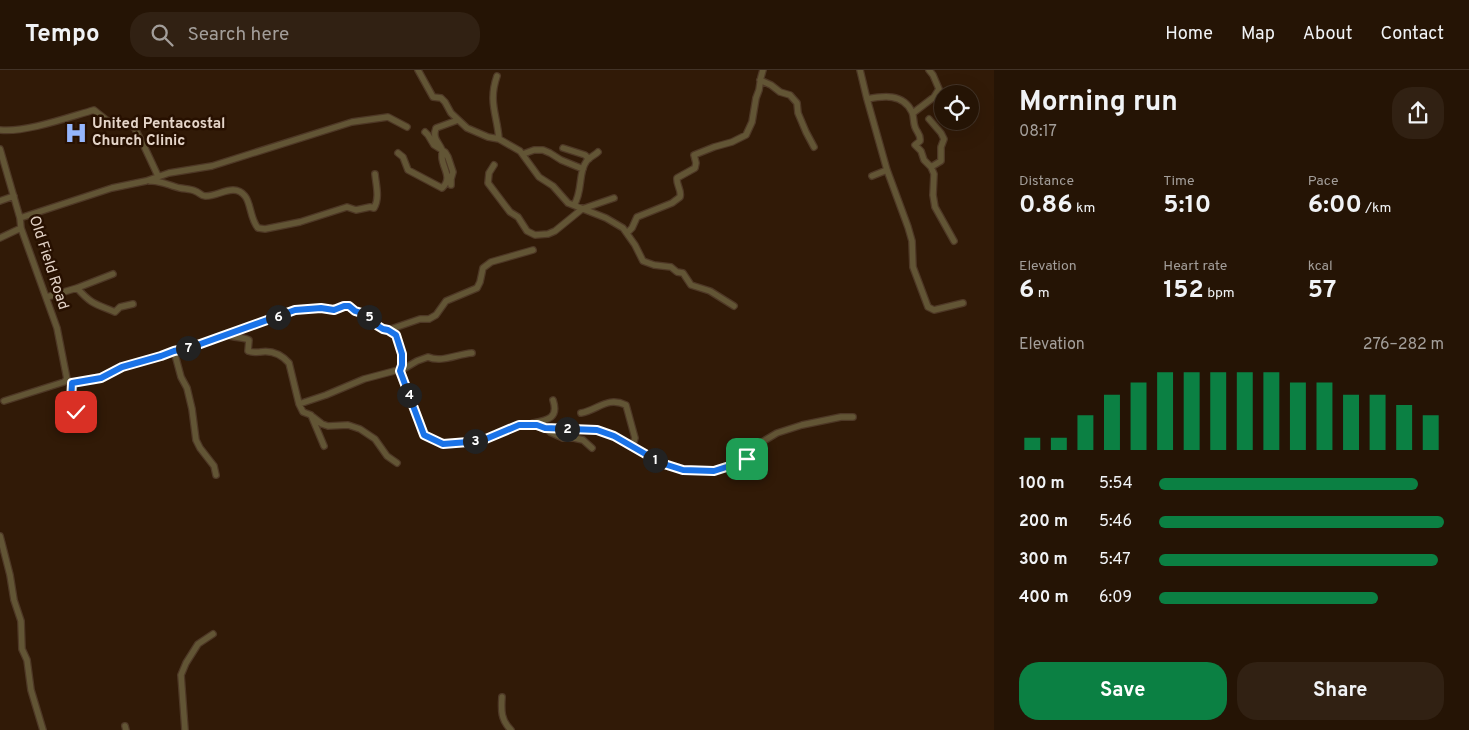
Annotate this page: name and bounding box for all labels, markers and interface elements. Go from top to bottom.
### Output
search box [130,12,480,57]
text: Tempo [25,20,100,50]
icon: search [148,21,176,49]
text: Search here [188,23,289,47]
text: Home [1165,23,1213,46]
text: Map [1241,23,1275,46]
text: About [1303,23,1352,46]
text: Contact [1380,23,1444,46]
map controls [934,85,979,130]
button: locate [934,85,979,130]
text: Morning run [1019,85,1178,121]
button: share [1392,87,1444,139]
place label: United Pentacostal Church Clinic [92,115,225,151]
hospital icon: United Pentacostal Church Clinic [63,120,89,146]
text: 08:17 [1019,122,1057,142]
text: Distance [1019,173,1074,190]
text: Time [1163,173,1195,190]
text: Pace [1308,173,1338,190]
text: 0.86 [1019,190,1073,222]
text: 5:10 [1163,190,1211,222]
text: 6:00 [1308,190,1362,222]
text: km [1073,200,1095,217]
text: /km [1362,200,1391,217]
street label: Old Field Road [24,214,72,312]
text: Elevation [1019,258,1077,275]
text: Heart rate [1163,258,1227,275]
text: kcal [1308,258,1333,275]
text: 6 [1019,275,1034,307]
text: 152 [1163,275,1204,307]
text: 57 [1308,275,1336,307]
text: m [1034,285,1050,302]
text: bpm [1204,285,1235,302]
pin: 6 [266,304,290,330]
pin: 5 [356,304,382,330]
text: 6 [274,309,283,326]
text: 5 [365,309,374,326]
text: Elevation [1019,335,1085,355]
text: 276–282 m [1363,335,1444,355]
pin: 7 [176,336,200,360]
text: 7 [185,340,192,357]
pin: 4 [396,382,422,408]
text: 4 [405,387,414,404]
pin [55,391,97,433]
icon: check [62,398,90,426]
pin: 2 [554,416,580,442]
text: 2 [563,421,572,438]
pin: 3 [462,428,488,454]
text: 3 [471,433,480,450]
pin [726,438,768,480]
icon: arrive [733,445,761,473]
pin: 1 [642,448,668,472]
text: 1 [653,452,658,469]
text: 100 m [1019,474,1065,494]
text: 5:54 [1099,474,1133,494]
text: 200 m [1019,512,1068,532]
text: 5:46 [1099,512,1132,532]
text: 300 m [1019,550,1067,570]
text: 5:47 [1099,550,1131,570]
text: 400 m [1019,588,1068,608]
text: 6:09 [1099,588,1132,608]
button: Save [1019,662,1227,720]
button: Share [1237,662,1444,720]

